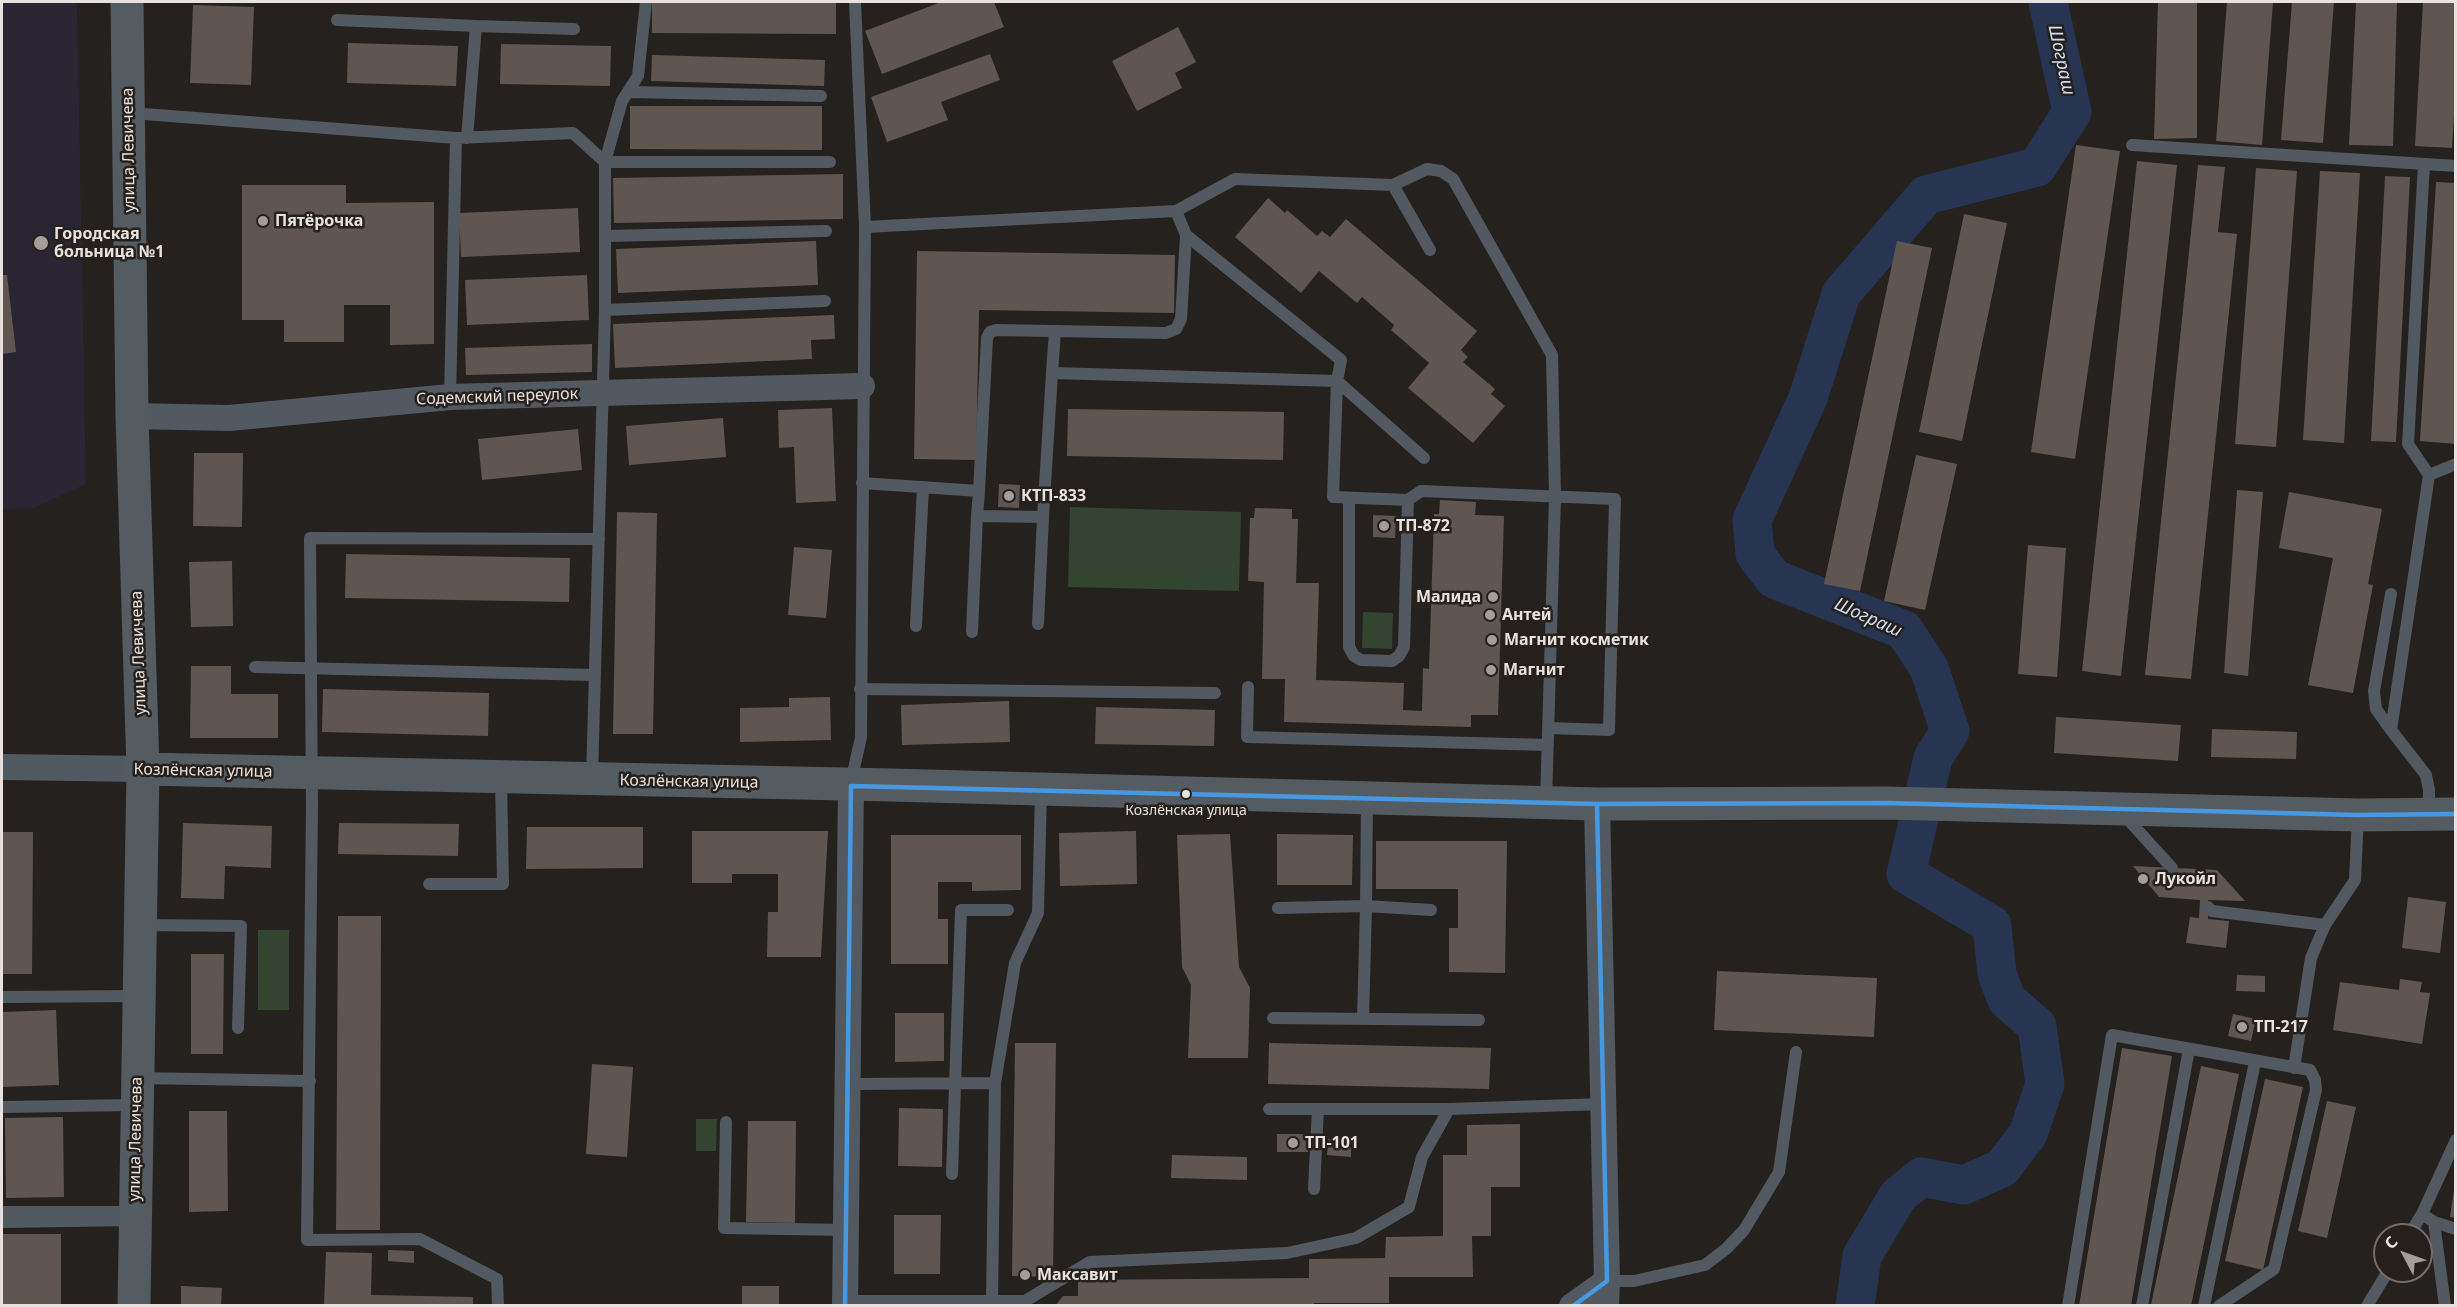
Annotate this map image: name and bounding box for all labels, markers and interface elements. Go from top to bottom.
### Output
water label: Шограш [2043,23,2079,97]
street label: улица Левичева [118,88,140,212]
place label: Пятёрочка [275,211,363,231]
marker: Пятёрочка [256,214,270,228]
place label: Городская больница №1 [54,224,164,262]
marker: Городская больница №1 [32,234,50,252]
street label: Содемский переулок [416,385,578,409]
place label: КТП-833 [1021,486,1086,506]
marker: КТП-833 [1002,489,1016,503]
place label: ТП-872 [1396,516,1450,536]
marker: ТП-872 [1377,519,1391,533]
place label: Малида [1416,587,1481,607]
street label: улица Левичева [127,590,151,716]
marker: Малида [1486,590,1500,604]
water label: Шограш [1831,594,1905,642]
place label: Антей [1502,605,1552,625]
marker: Антей [1483,608,1497,622]
place label: Магнит косметик [1504,630,1649,650]
marker: Магнит косметик [1485,633,1499,647]
place label: Магнит [1503,660,1565,680]
marker: Магнит [1484,663,1498,677]
street label: Козлёнская улица [133,760,273,782]
street label: Козлёнская улица [619,771,759,793]
marker: Козлёнская улица [1180,788,1192,800]
place label: Козлёнская улица [1125,803,1247,819]
place label: Лукойл [2155,869,2216,889]
marker: Лукойл [2136,872,2150,886]
place label: ТП-217 [2254,1017,2308,1037]
marker: ТП-217 [2235,1020,2249,1034]
street label: улица Левичева [125,1077,147,1201]
place label: ТП-101 [1305,1133,1359,1153]
marker: ТП-101 [1286,1136,1300,1150]
north arrow [2373,1223,2433,1283]
text: С [2379,1231,2403,1254]
place label: Максавит [1037,1265,1117,1285]
marker: Максавит [1018,1268,1032,1282]

